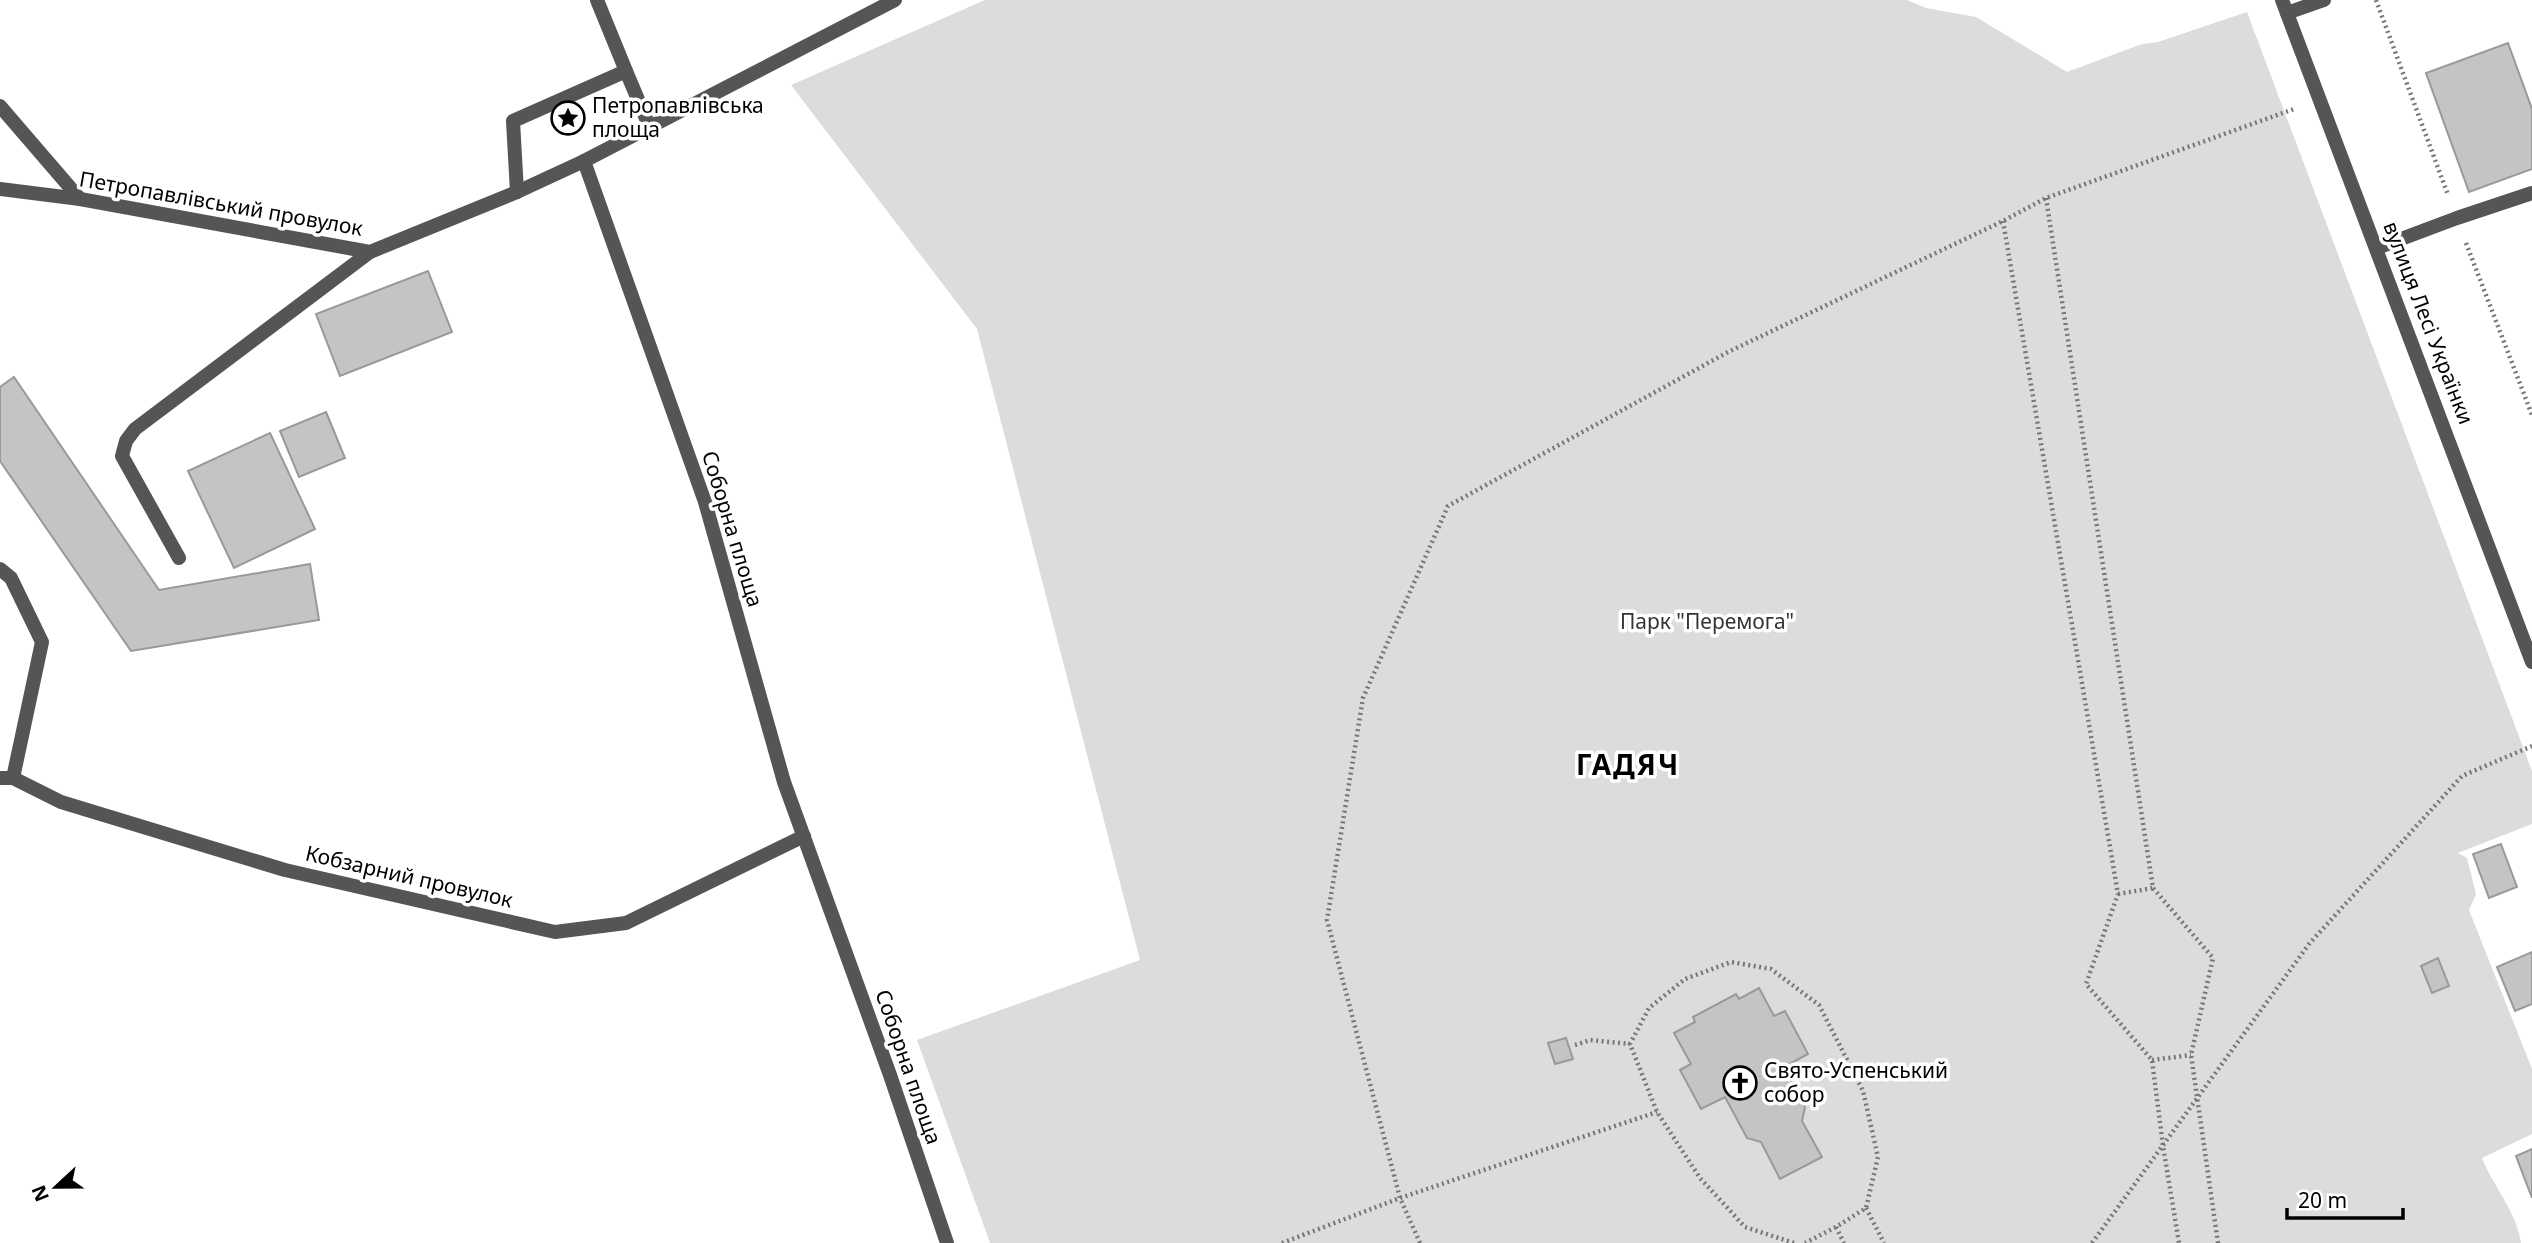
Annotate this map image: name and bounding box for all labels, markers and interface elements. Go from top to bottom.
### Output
place label: Петропавлівська площа [592,91,764,143]
place icon: Петропавлівська площа [549,99,587,137]
street label: Петропавлівський провулок [77,164,365,242]
street label: вулиця Лесі Українки [2377,217,2481,428]
street label: Соборна площа [696,447,770,610]
park label: Парк "Перемога" [1620,607,1794,635]
district label: ГАДЯЧ [1576,745,1680,783]
street label: Кобзарний провулок [303,839,516,914]
street label: Соборна площа [869,986,949,1148]
place label: Свято-Успенський собор [1764,1056,1948,1108]
church icon: Свято-Успенський собор [1721,1064,1759,1102]
north arrow [21,1152,91,1222]
scale bar [2287,1176,2402,1220]
text: N [25,1181,55,1205]
text: 20 m [2298,1186,2347,1214]

